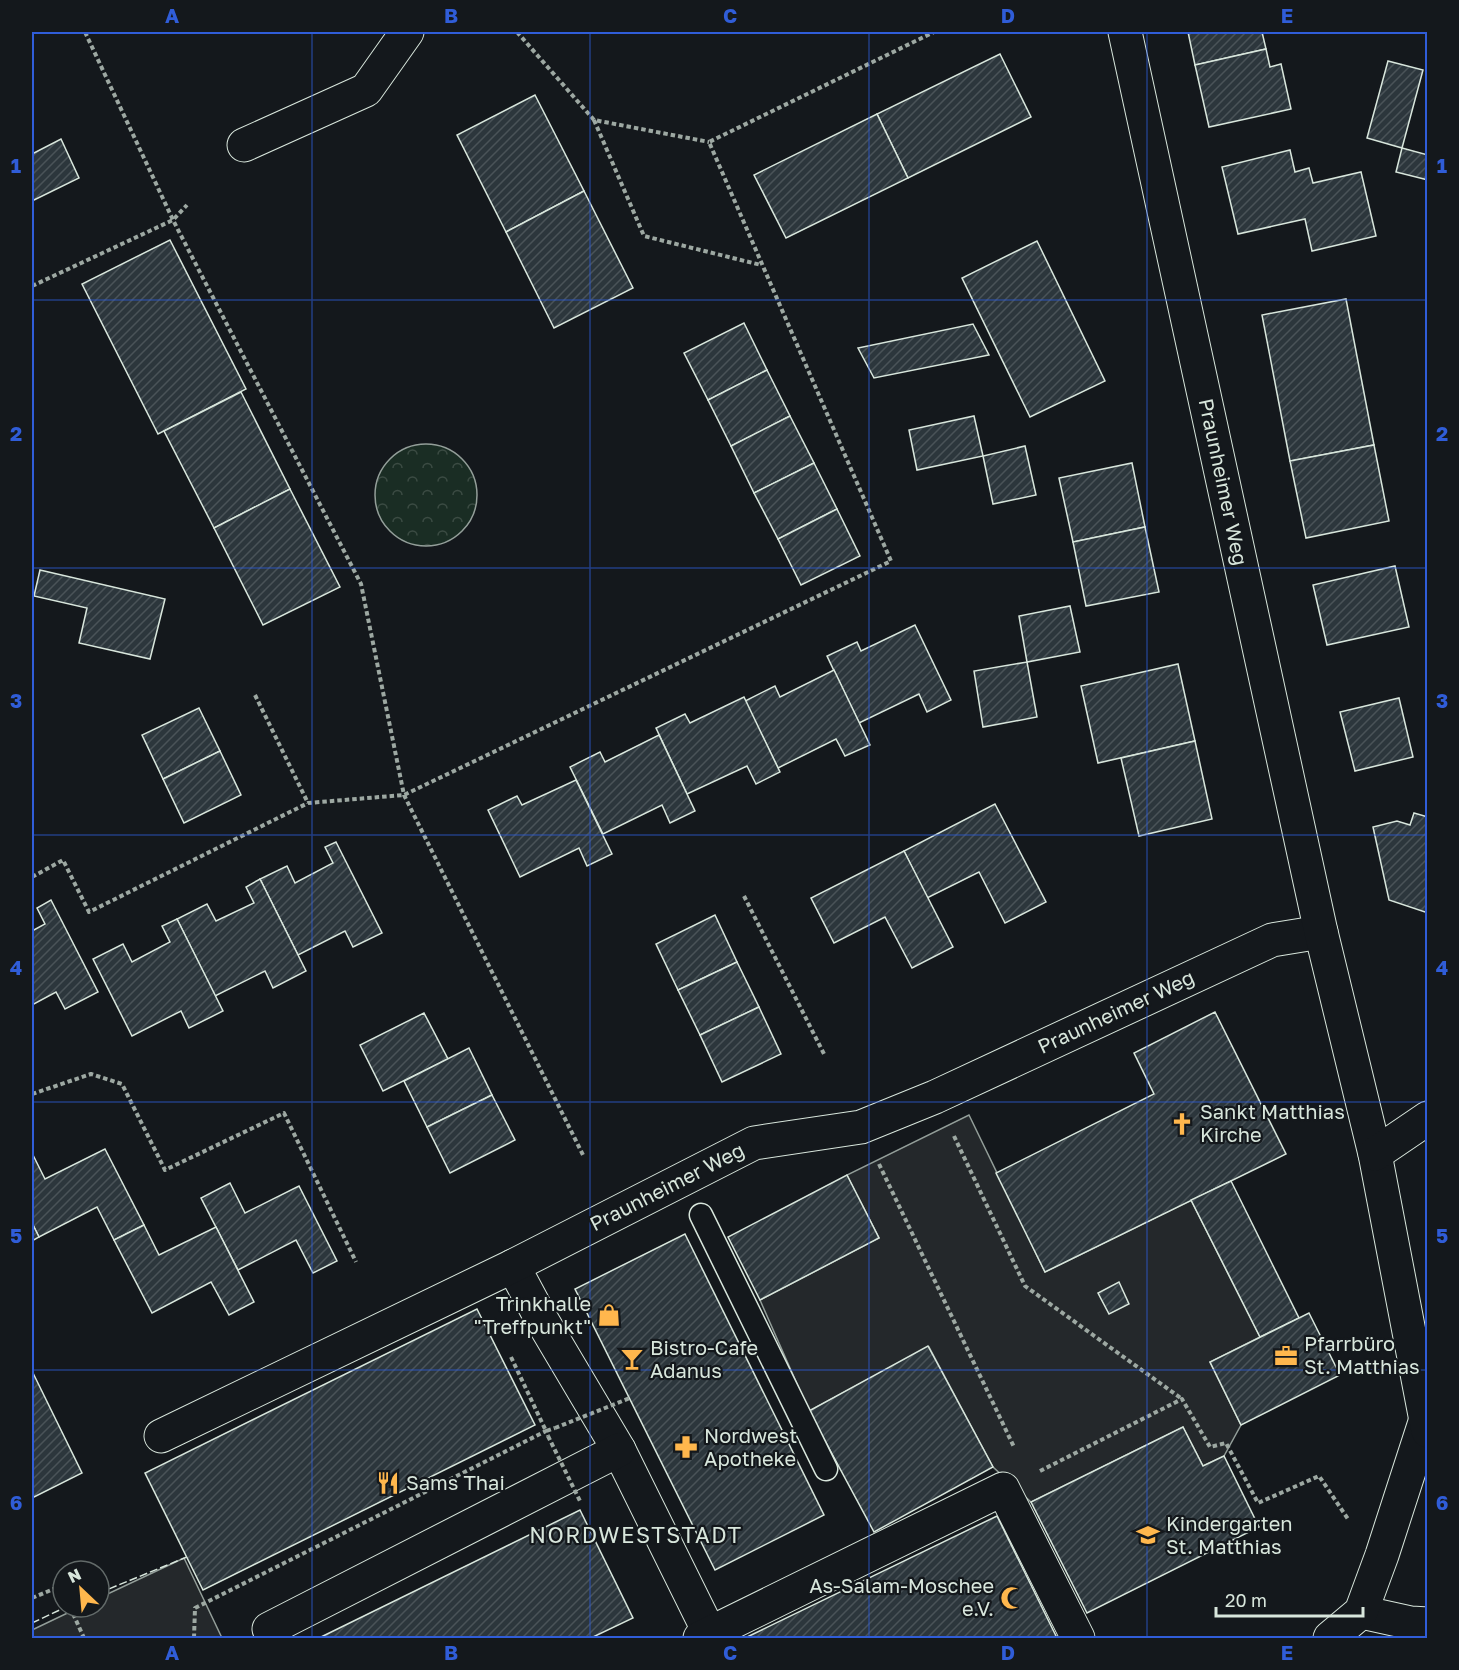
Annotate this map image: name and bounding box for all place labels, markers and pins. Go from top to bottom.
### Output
place label: Sankt Matthias Kirche [1200,1099,1345,1146]
church icon: Sankt Matthias Kirche [1169,1111,1195,1137]
place label: Trinkhalle "Treffpunkt" [474,1291,591,1338]
shop icon: Trinkhalle "Treffpunkt" [596,1302,622,1328]
place label: Pfarrbüro St. Matthias [1304,1331,1420,1378]
place label: Bistro-Cafe Adanus [650,1335,758,1382]
office icon: Pfarrbüro St. Matthias [1273,1343,1299,1369]
bar icon: Bistro-Cafe Adanus [619,1346,645,1372]
place label: Nordwest Apotheke [704,1423,797,1470]
pharmacy icon: Nordwest Apotheke [673,1434,699,1460]
restaurant icon: Sams Thai [375,1470,401,1496]
place label: Sams Thai [406,1470,505,1494]
place label: Kindergarten St. Matthias [1166,1511,1293,1558]
school or university icon: Kindergarten St. Matthias [1135,1522,1161,1548]
place label: As-Salam-Moschee e.V. [809,1573,994,1620]
mosque icon: As-Salam-Moschee e.V. [999,1585,1025,1611]

